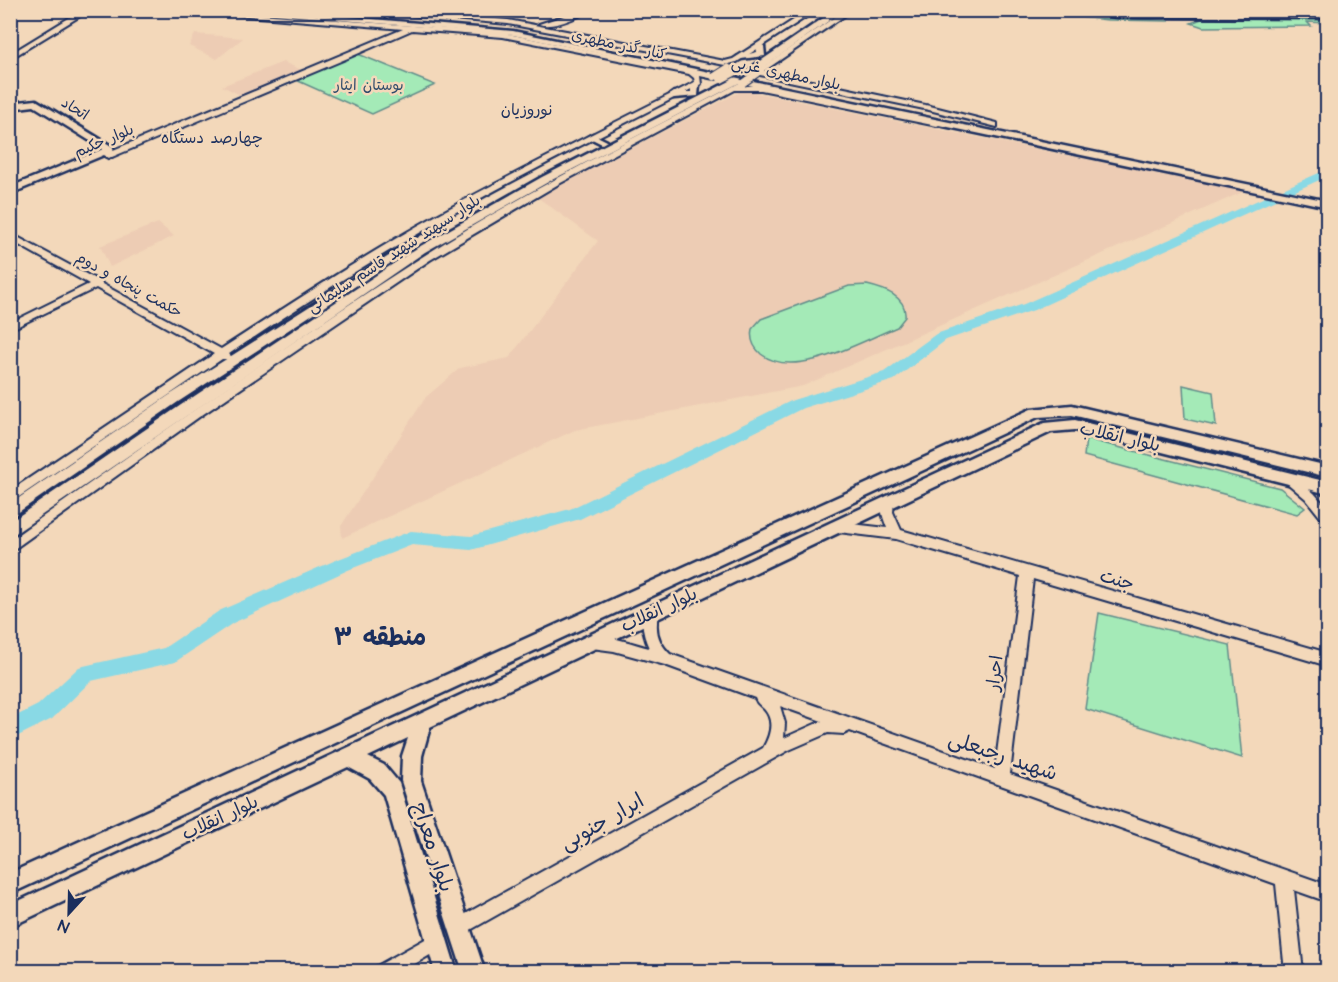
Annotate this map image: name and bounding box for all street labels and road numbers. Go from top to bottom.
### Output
street label: کنار گذر مطهری [570,25,668,65]
street label: بلوار مطهری غربی [730,52,842,96]
street label: اتحاد [57,92,93,126]
street label: بلوار حکیم [71,119,137,164]
street label: بلوار سپهبد شهید قاسم سلیمانی [303,190,485,319]
street label: حکمت پنجاه و دوم [71,247,186,324]
street label: بلوار انقلاب [1077,416,1163,458]
street label: جنت [1097,563,1137,597]
street label: بلوار انقلاب [617,581,701,639]
street label: احرار [980,654,1010,694]
street label: شهید رجبعلی [945,724,1061,788]
street label: ابرار جنوبی [554,786,650,858]
street label: بلوار انقلاب [178,789,262,847]
street label: بلوار معراج [405,798,461,896]

